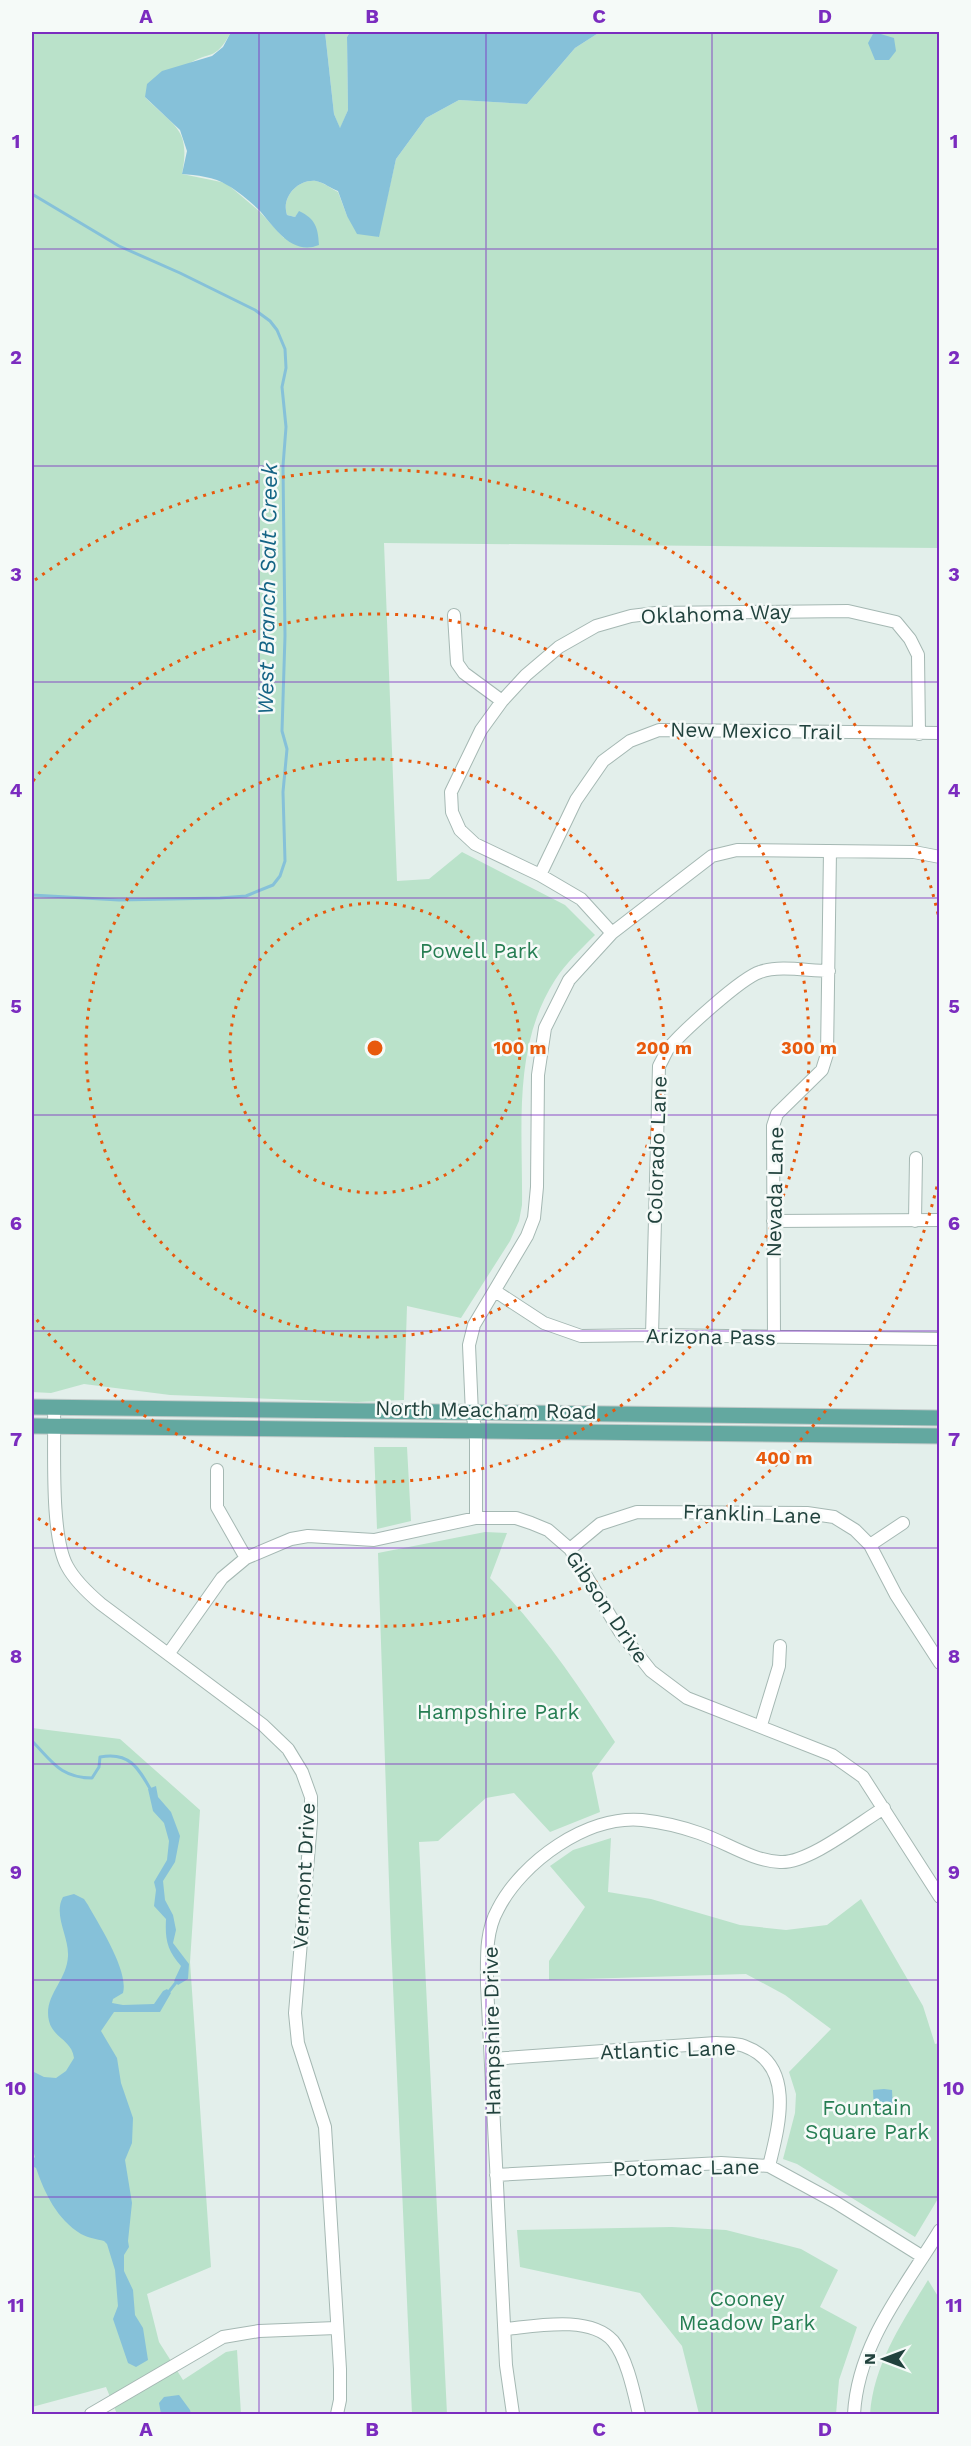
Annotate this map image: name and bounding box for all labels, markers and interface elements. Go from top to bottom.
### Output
text: A [139,4,153,28]
text: B [365,4,379,28]
text: C [592,4,606,28]
text: D [818,4,832,28]
text: 1 [12,129,20,153]
text: 1 [950,129,958,153]
text: 2 [10,345,22,369]
text: 2 [948,345,960,369]
water label: West Branch Salt Creek [253,462,282,715]
text: 3 [10,562,22,586]
text: 3 [948,562,960,586]
street label: Oklahoma Way [640,598,792,629]
street label: New Mexico Trail [670,717,843,745]
text: 4 [10,778,23,802]
text: 4 [948,778,961,802]
park label: Powell Park [420,938,538,963]
text: 5 [10,994,22,1018]
text: 5 [948,994,960,1018]
text: 100 m [493,1037,547,1058]
text: 200 m [636,1037,692,1058]
text: 300 m [781,1037,837,1058]
centre of rings [365,1038,385,1058]
street label: Colorado Lane [641,1075,672,1225]
street label: Nevada Lane [761,1126,788,1258]
text: 6 [10,1211,22,1235]
text: 6 [948,1211,960,1235]
street label: Arizona Pass [646,1323,776,1350]
street label: North Meacham Road [375,1395,597,1424]
text: 7 [10,1427,22,1451]
text: 7 [948,1427,960,1451]
text: 400 m [756,1447,812,1468]
street label: Franklin Lane [682,1499,822,1528]
street label: Gibson Drive [561,1546,654,1668]
text: 8 [10,1644,22,1668]
text: 8 [948,1644,960,1668]
park label: Hampshire Park [417,1699,579,1724]
street label: Vermont Drive [287,1802,320,1950]
text: 9 [10,1860,22,1884]
text: 9 [948,1860,960,1884]
street label: Hampshire Drive [478,1946,505,2116]
street label: Atlantic Lane [600,2035,736,2064]
text: 10 [5,2076,27,2100]
text: 10 [943,2076,965,2100]
park label: Fountain Square Park [805,2095,929,2144]
street label: Potomac Lane [612,2154,760,2181]
park label: Cooney Meadow Park [679,2286,815,2335]
text: 11 [7,2293,25,2317]
text: 11 [945,2293,963,2317]
north arrow [854,2329,914,2389]
text: N [860,2353,879,2365]
text: A [139,2417,153,2441]
text: B [365,2417,379,2441]
text: C [592,2417,606,2441]
text: D [818,2417,832,2441]

